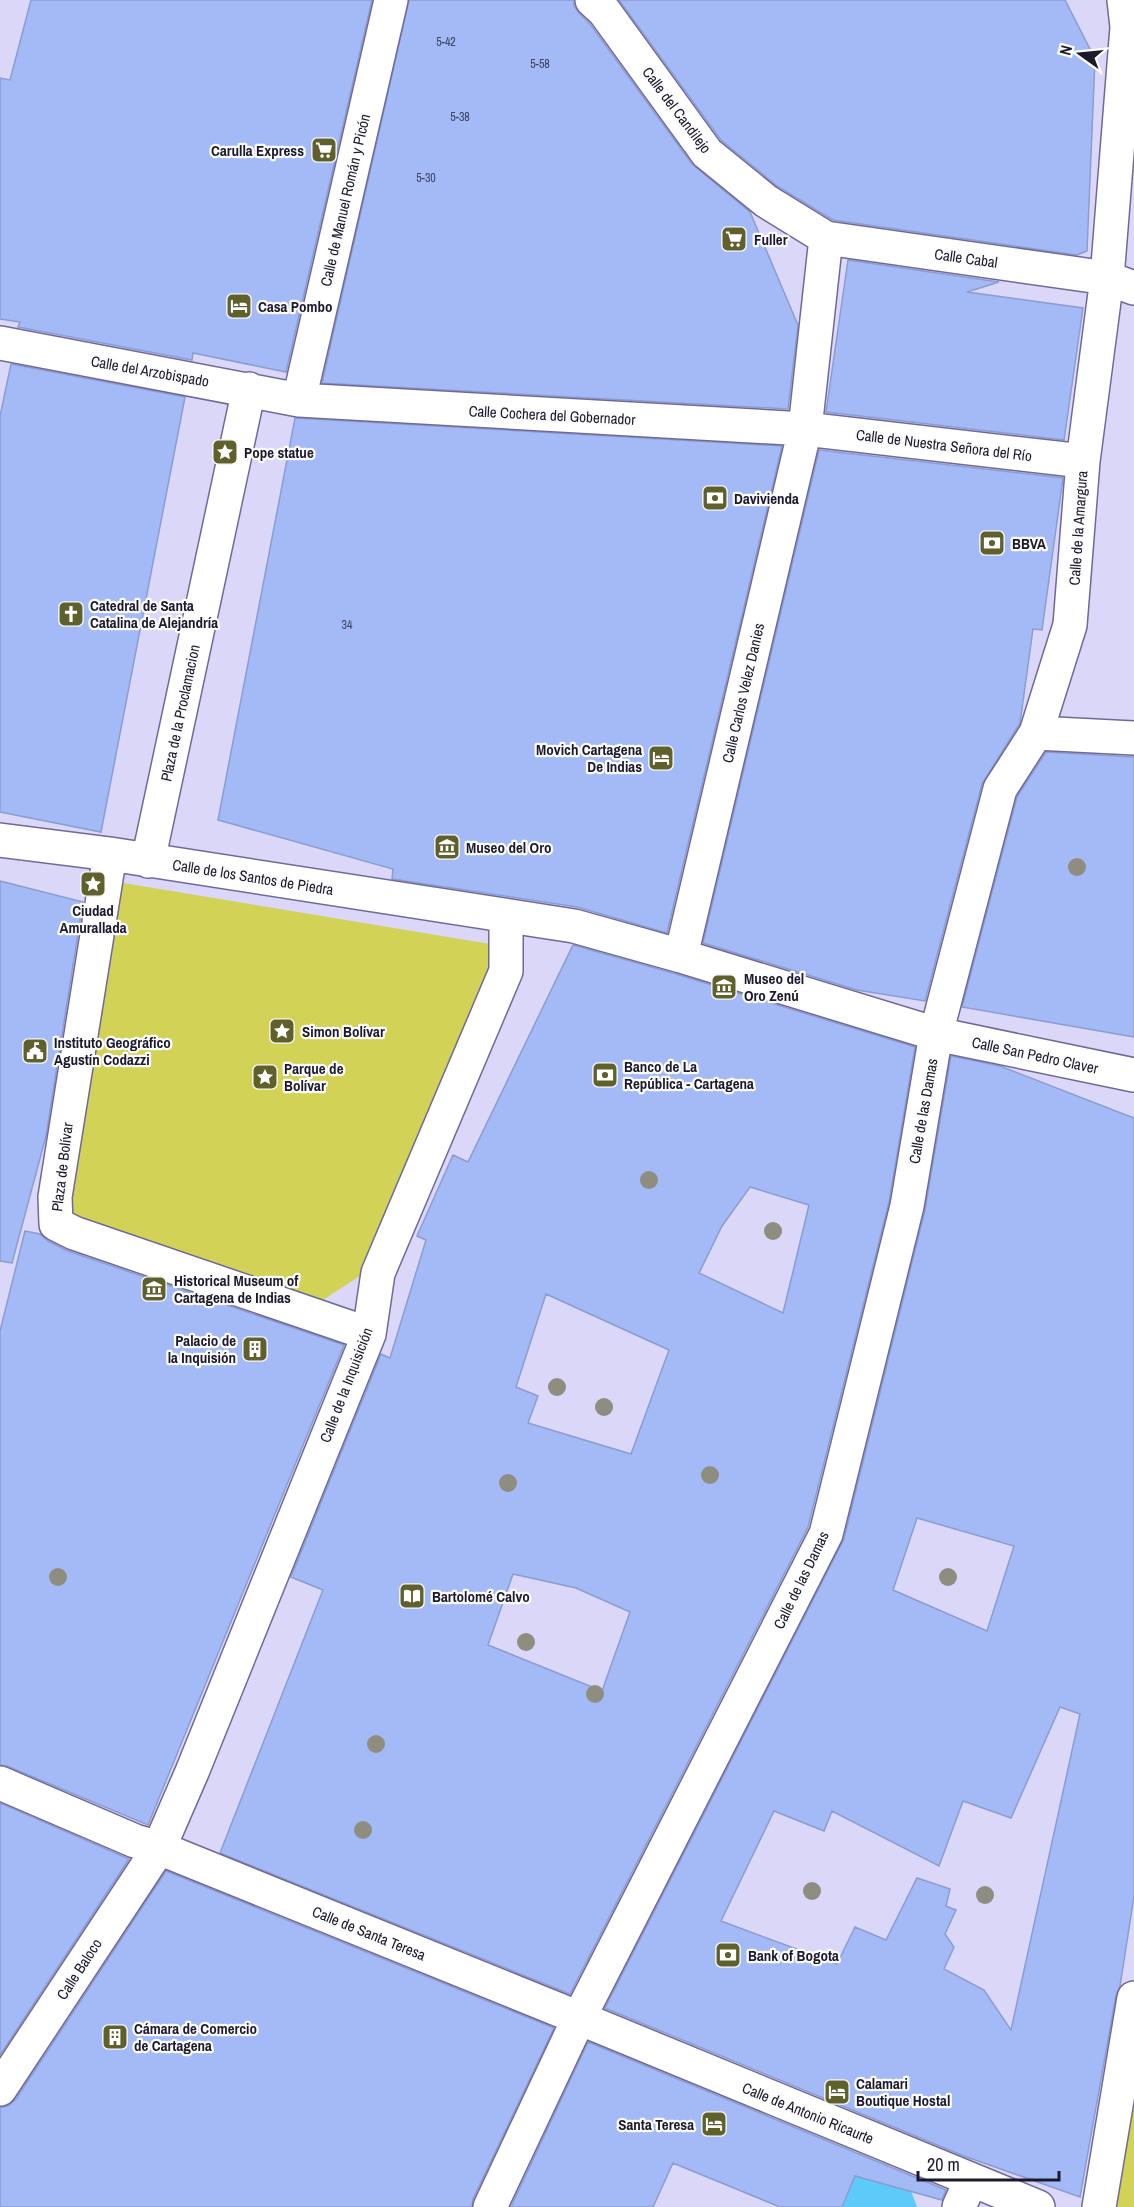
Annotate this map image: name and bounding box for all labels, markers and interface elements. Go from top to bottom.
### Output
north arrow [1050,24,1110,84]
house number: 5-42 [436,34,456,50]
text: N [1054,43,1077,58]
house number: 5-58 [530,56,550,72]
street label: Calle del Candilejo [638,62,717,158]
house number: 5-38 [450,109,470,125]
street label: Calle de Manuel Román y Picón [315,112,375,288]
supermarket icon: Carulla Express [309,135,339,165]
place label: Carulla Express [211,140,304,161]
house number: 5-30 [416,170,436,186]
supermarket icon: Fuller [719,224,749,254]
place label: Fuller [754,229,788,250]
street label: Calle Cabal [933,243,999,273]
hotel icon: Casa Pombo [224,291,254,321]
place label: Casa Pombo [258,296,333,317]
street label: Calle del Arzobispado [89,350,211,392]
street label: Calle Cochera del Gobernador [468,400,636,430]
street label: Calle de Nuestra Señora del Río [855,424,1033,466]
place icon: Pope statue [210,437,240,467]
place label: Pope statue [244,442,314,463]
street label: Calle de la Amargura [1064,470,1092,586]
bank icon: Davivienda [700,483,730,513]
place label: Davivienda [734,488,799,509]
bank icon: BBVA [977,528,1007,558]
place label: BBVA [1012,533,1046,554]
place label: Catedral de Santa Catalina de Alejandría [90,595,218,633]
church icon: Catedral de Santa Catalina de Alejandría [56,599,86,629]
house number: 34 [342,617,353,633]
street label: Calle Carlos Velez Danies [717,621,769,765]
street label: Plaza de la Proclamacion [155,643,205,783]
place label: Movich Cartagena De Indias [536,739,642,777]
hotel icon: Movich Cartagena De Indias [646,743,676,773]
museum icon: Museo del Oro [432,832,462,862]
place label: Museo del Oro [466,837,551,858]
street label: Calle de los Santos de Piedra [171,854,335,900]
place icon: Ciudad Amurallada [78,869,108,899]
place label: Ciudad Amurallada [60,900,127,938]
place label: Museo del Oro Zenú [744,968,804,1006]
museum icon: Museo del Oro Zenú [709,972,739,1002]
place icon: Simon Bolívar [267,1016,297,1046]
place label: Simon Bolívar [302,1021,385,1042]
street label: Calle San Pedro Claver [970,1031,1100,1079]
place label: Instituto Geográfico Agustín Codazzi [54,1032,171,1070]
public building icon: Instituto Geográfico Agustín Codazzi [20,1036,50,1066]
place label: Banco de La República - Cartagena [624,1056,754,1094]
street label: Calle de las Damas [903,1057,943,1165]
place label: Parque de Bolívar [284,1058,344,1096]
bank icon: Banco de La República - Cartagena [590,1060,620,1090]
place icon: Parque de Bolívar [250,1062,280,1092]
street label: Plaza de Bolívar [46,1121,78,1213]
place label: Historical Museum of Cartagena de Indias [174,1270,299,1308]
museum icon: Historical Museum of Cartagena de Indias [139,1274,169,1304]
street label: Calle de la Inquisición [314,1324,378,1446]
place label: Palacio de la Inquisión [168,1330,236,1368]
building icon: Palacio de la Inquisión [240,1334,270,1364]
street label: Calle de las Damas [768,1527,834,1633]
library icon: Bartolomé Calvo [397,1581,427,1611]
place label: Bartolomé Calvo [432,1586,530,1607]
street label: Calle de Santa Teresa [309,1901,429,1965]
street label: Calle Baloco [51,1934,107,2004]
bank icon: Bank of Bogota [713,1940,743,1970]
place label: Bank of Bogota [748,1945,839,1966]
place label: Cámara de Comercio de Cartagena [134,2018,257,2056]
building icon: Cámara de Comercio de Cartagena [100,2022,130,2052]
place label: Calamari Boutique Hostal [856,2073,950,2111]
street label: Calle de Antonio Ricaurte [739,2077,877,2149]
hotel icon: Calamari Boutique Hostal [822,2077,852,2107]
hotel icon: Santa Teresa [699,2109,729,2139]
place label: Santa Teresa [618,2114,694,2135]
scale bar [918,2144,1059,2182]
text: 20 m [927,2152,960,2177]

